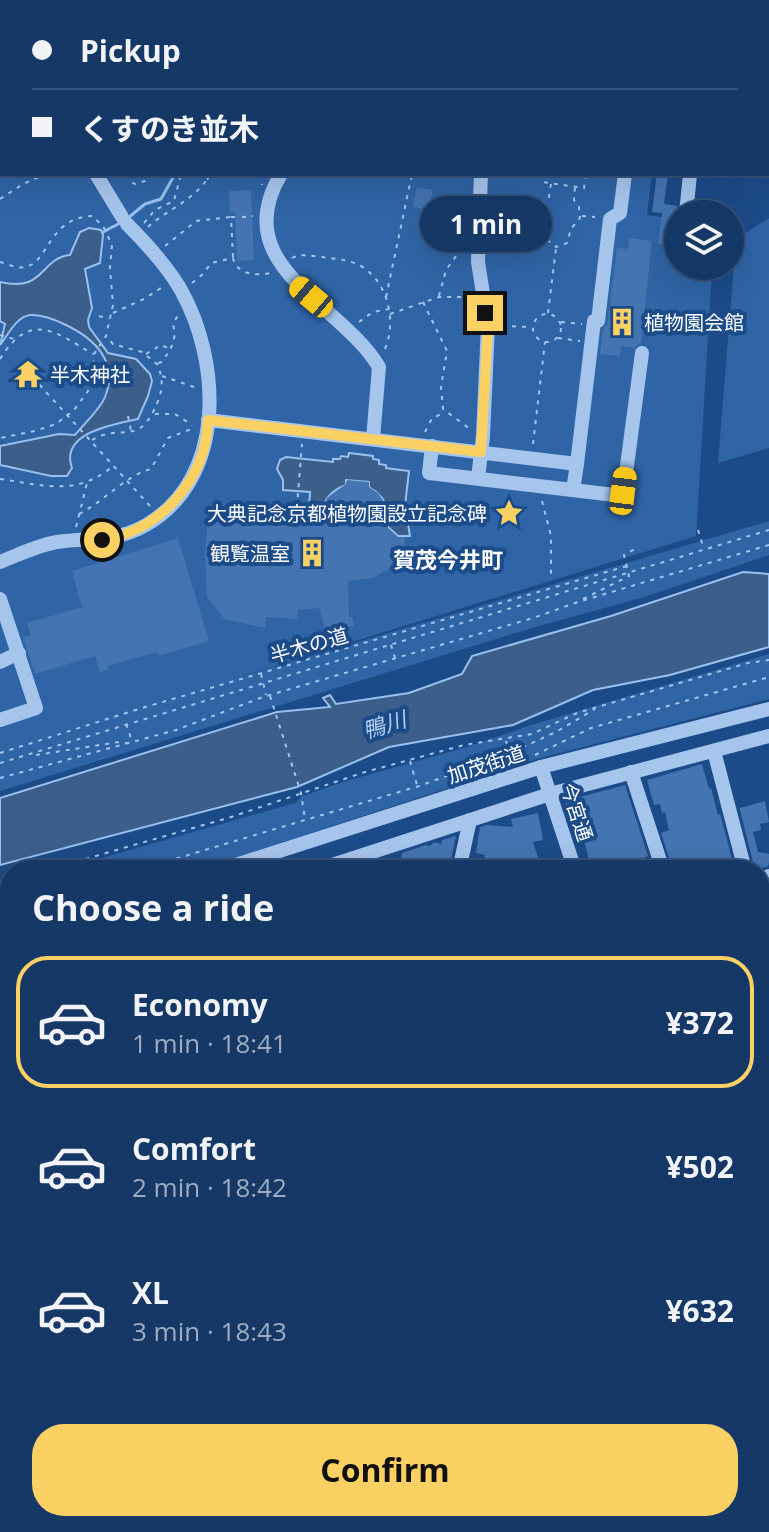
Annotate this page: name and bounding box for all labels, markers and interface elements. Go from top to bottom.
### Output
text: Pickup [80,30,181,71]
text: くすのき並木 [80,108,259,149]
callout: 1 min [419,197,551,253]
map controls [664,200,744,280]
button: layers [664,200,744,280]
text: 1 min [450,206,522,242]
car [285,272,337,322]
route end [467,295,503,331]
building icon: 植物園会館 [607,307,637,337]
place label: 植物園会館 [644,309,744,336]
temple icon: 半木神社 [13,359,43,389]
place label: 半木神社 [50,361,130,388]
car [608,466,638,516]
place icon: 大典記念京都植物園設立記念碑 [494,498,524,528]
place label: 大典記念京都植物園設立記念碑 [207,500,487,527]
route start [84,522,120,558]
building icon: 観覧温室 [297,538,327,568]
place label: 観覧温室 [210,540,290,567]
district label: 賀茂今井町 [393,544,503,574]
street label: 半木の道 [267,621,351,669]
water label: 鴨川 [359,703,411,745]
street label: 加茂街道 [444,739,528,789]
street label: 今宮通 [555,779,599,845]
text: Choose a ride [32,883,274,932]
text: Economy [132,984,268,1025]
icon: car [36,986,108,1058]
text: ¥372 [665,1002,734,1043]
text: 1 min · 18:41 [132,1025,287,1061]
text: Comfort [132,1128,256,1169]
icon: car [36,1130,108,1202]
text: ¥502 [665,1146,734,1187]
text: 2 min · 18:42 [132,1169,287,1205]
text: XL [132,1272,169,1313]
icon: car [36,1274,108,1346]
text: ¥632 [665,1290,734,1331]
text: 3 min · 18:43 [132,1313,287,1349]
button: Confirm [32,1424,738,1516]

